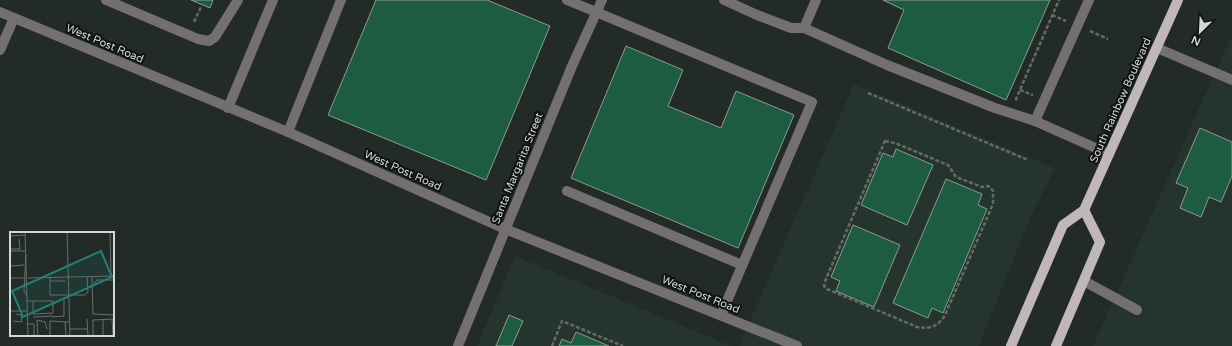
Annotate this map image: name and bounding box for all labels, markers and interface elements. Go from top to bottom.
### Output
north arrow [1180,12,1220,52]
street label: West Post Road [64,21,146,66]
text: N [1189,33,1203,48]
street label: South Rainbow Boulevard [1087,36,1154,165]
street label: Santa Margarita Street [489,111,546,226]
street label: West Post Road [362,148,443,193]
inset map [10,232,114,336]
street label: West Post Road [660,273,742,316]

